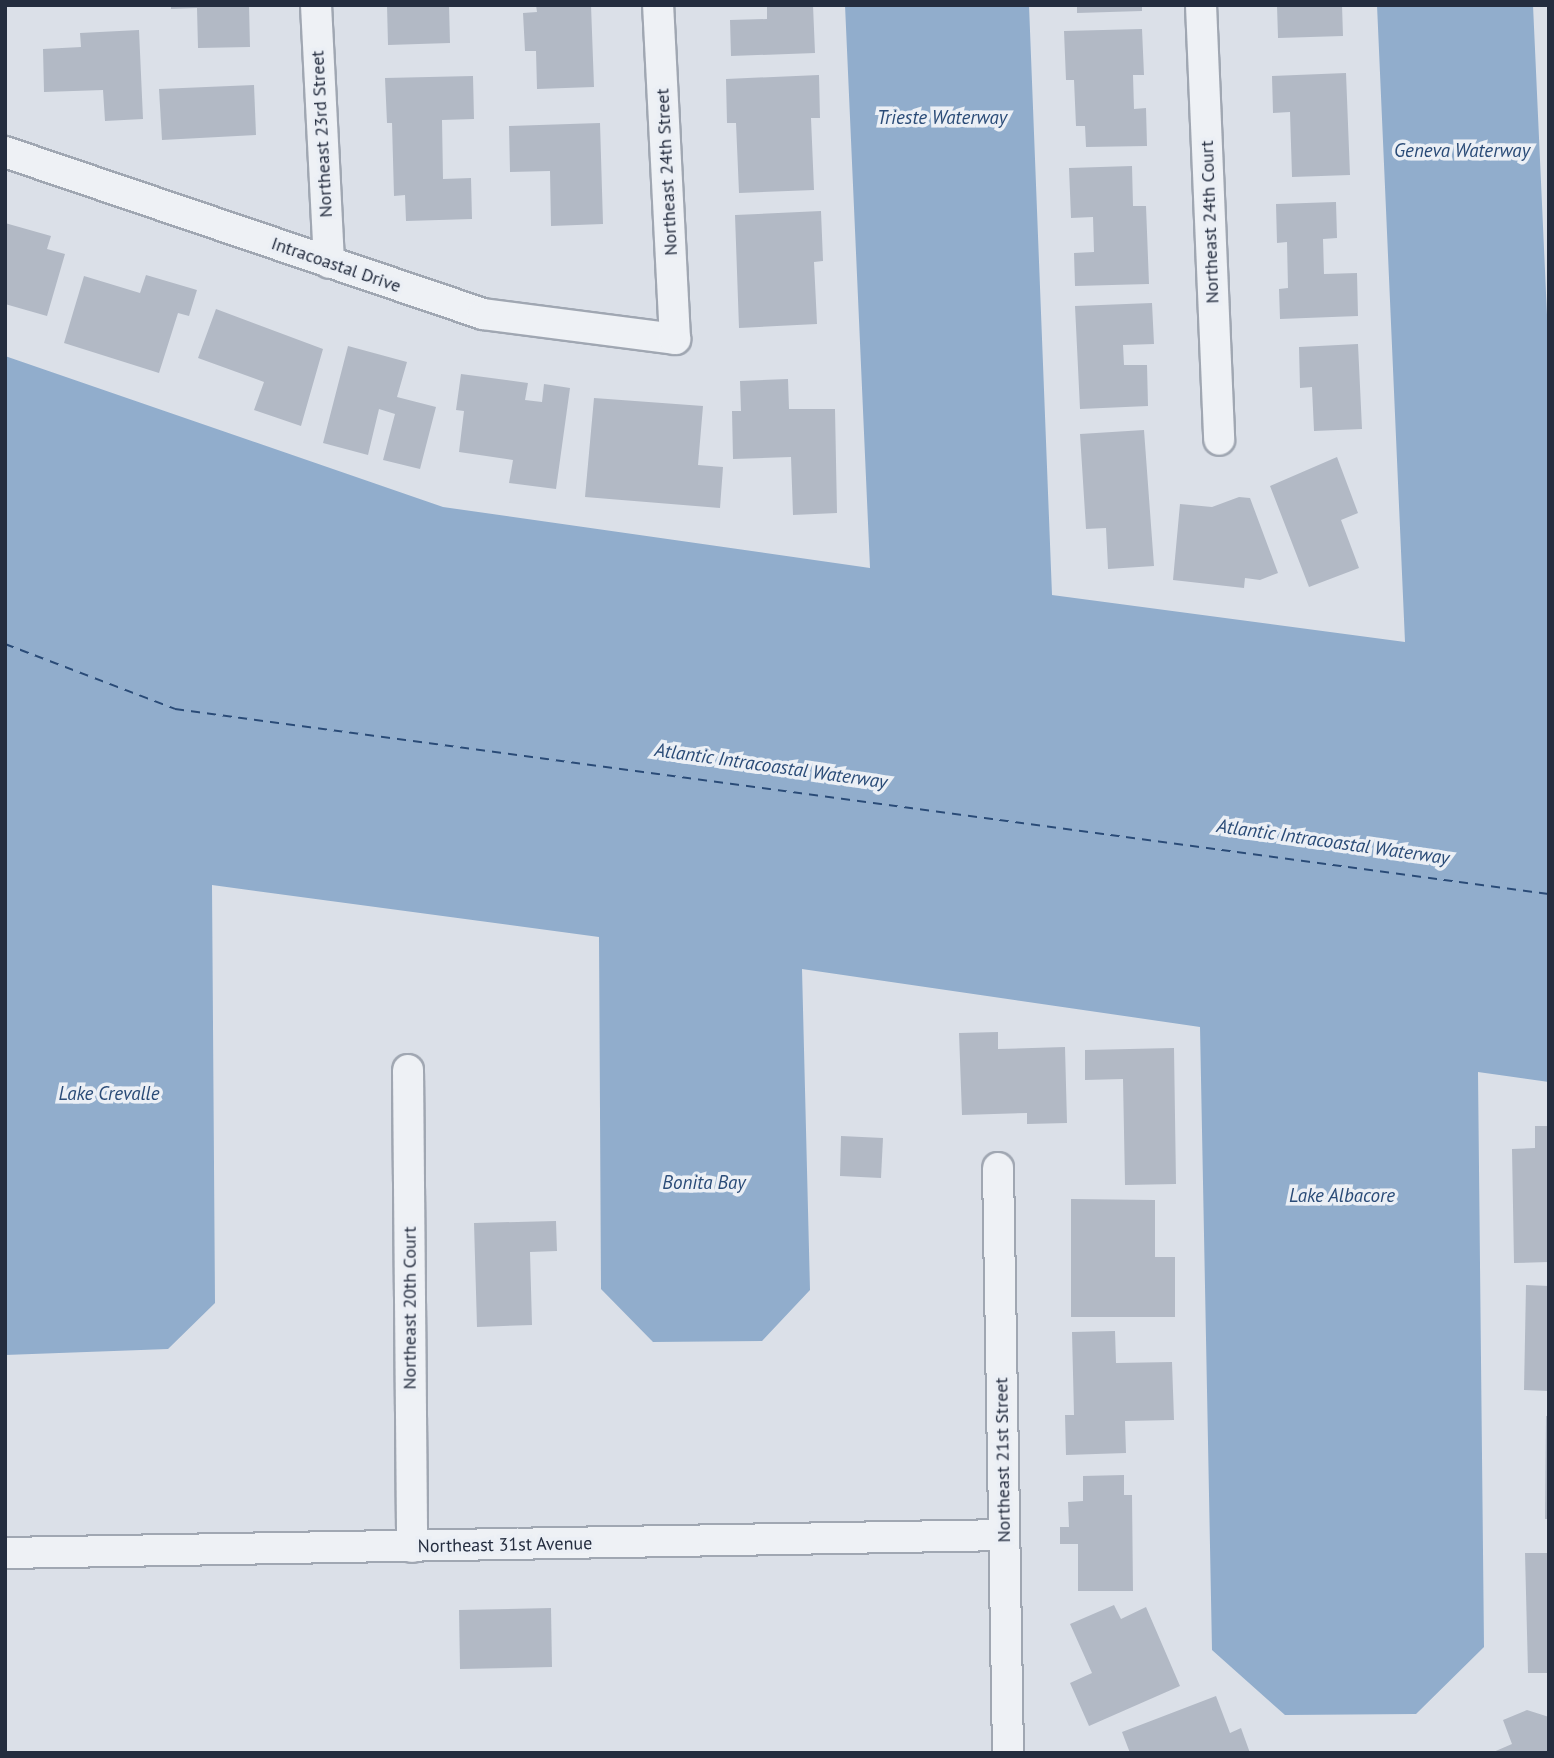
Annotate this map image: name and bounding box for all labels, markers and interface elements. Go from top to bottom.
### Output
street label: Northeast 23rd Street [307,50,337,218]
street label: Northeast 24th Street [652,88,682,256]
water label: Trieste Waterway [877,107,1007,129]
street label: Northeast 24th Court [1196,140,1224,304]
water label: Geneva Waterway [1394,140,1530,162]
street label: Intracoastal Drive [268,233,404,297]
water label: Atlantic Intracoastal Waterway [653,738,889,794]
water label: Atlantic Intracoastal Waterway [1215,814,1451,870]
water label: Lake Crevalle [58,1083,160,1105]
water label: Bonita Bay [662,1172,746,1194]
water label: Lake Albacore [1289,1185,1395,1207]
street label: Northeast 20th Court [399,1226,421,1390]
street label: Northeast 21st Street [991,1377,1015,1543]
street label: Northeast 31st Avenue [417,1533,593,1557]

